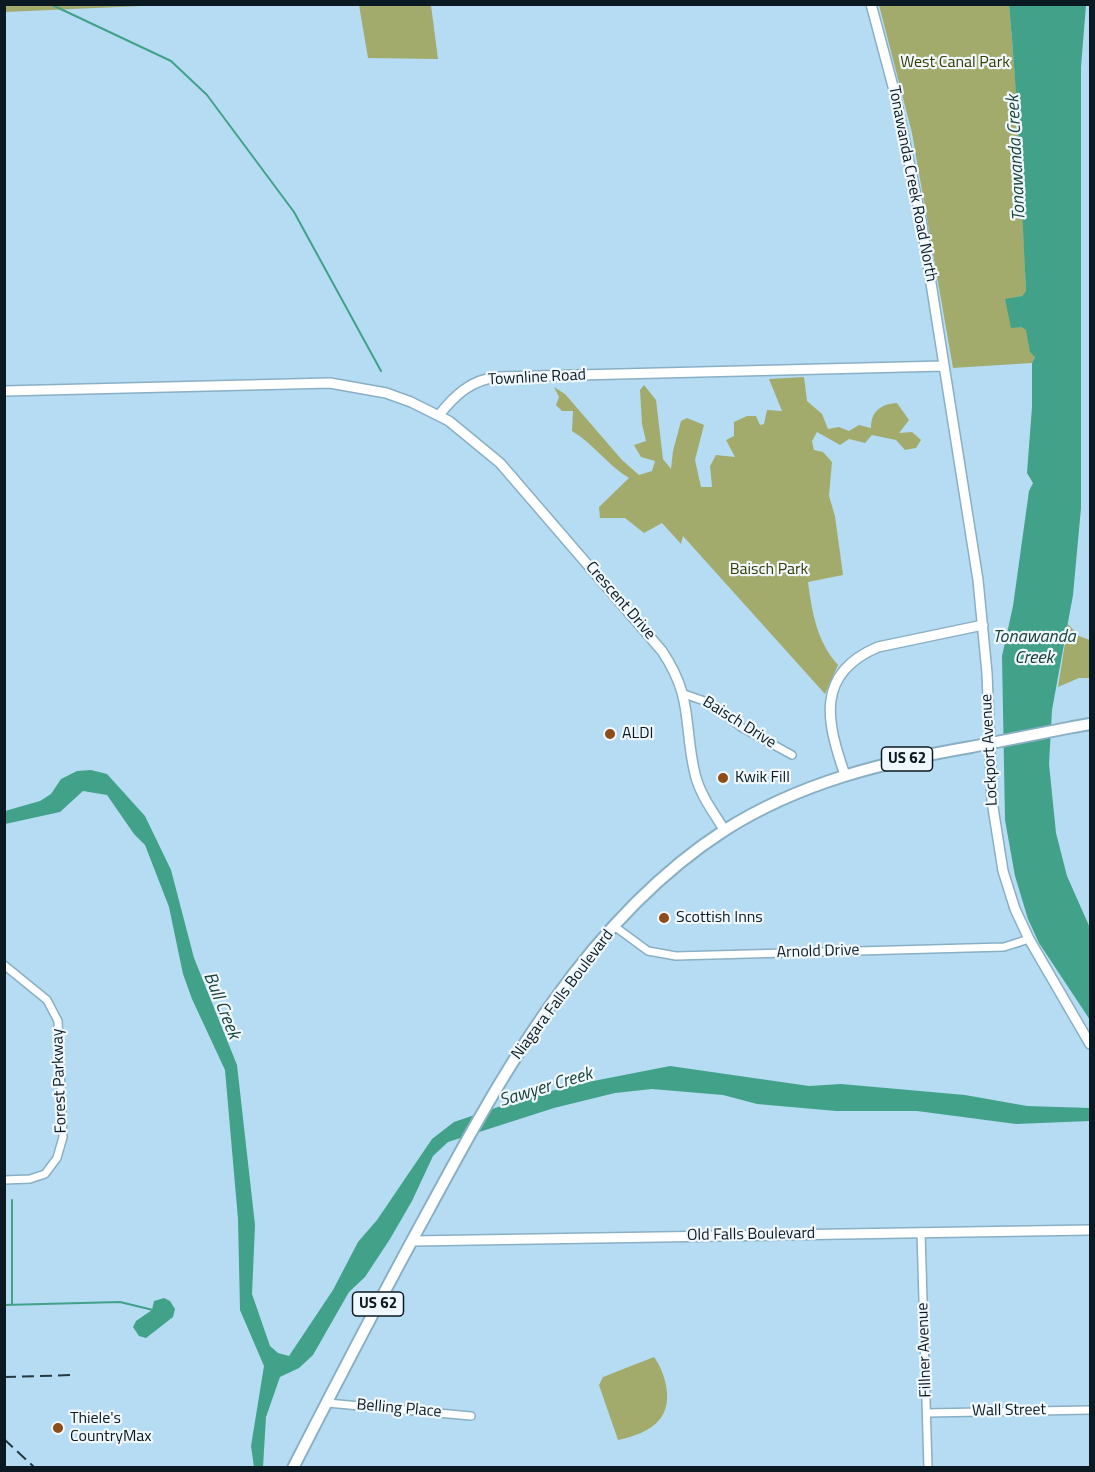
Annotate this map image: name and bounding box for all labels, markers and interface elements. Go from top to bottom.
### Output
park label: West Canal Park [900,53,1010,73]
street label: Tonawanda Creek Road North [884,84,940,284]
water label: Tonawanda Creek [1003,95,1031,221]
street label: Townline Road [487,366,587,390]
street label: Crescent Drive [581,558,659,644]
park label: Baisch Park [730,560,808,580]
water label: Tonawanda Creek [993,627,1075,670]
street label: Baisch Drive [699,693,779,753]
street label: Lockport Avenue [977,693,1003,807]
place label: ALDI [622,724,653,744]
marker: ALDI [603,727,617,741]
road number: US 62 [882,747,932,771]
place label: Kwik Fill [735,768,790,788]
marker: Kwik Fill [716,771,730,785]
place label: Scottish Inns [676,908,763,928]
marker: Scottish Inns [657,911,671,925]
street label: Niagara Falls Boulevard [508,926,618,1064]
street label: Arnold Drive [776,941,860,963]
water label: Bull Creek [198,969,244,1043]
street label: Forest Parkway [49,1028,71,1134]
water label: Sawyer Creek [497,1064,595,1112]
street label: Old Falls Boulevard [687,1224,815,1246]
road number: US 62 [352,1292,404,1316]
street label: Fillner Avenue [914,1302,936,1398]
street label: Belling Place [356,1396,442,1422]
street label: Wall Street [972,1401,1046,1421]
place label: Thiele's CountryMax [70,1409,152,1447]
marker: Thiele's CountryMax [51,1421,65,1435]

